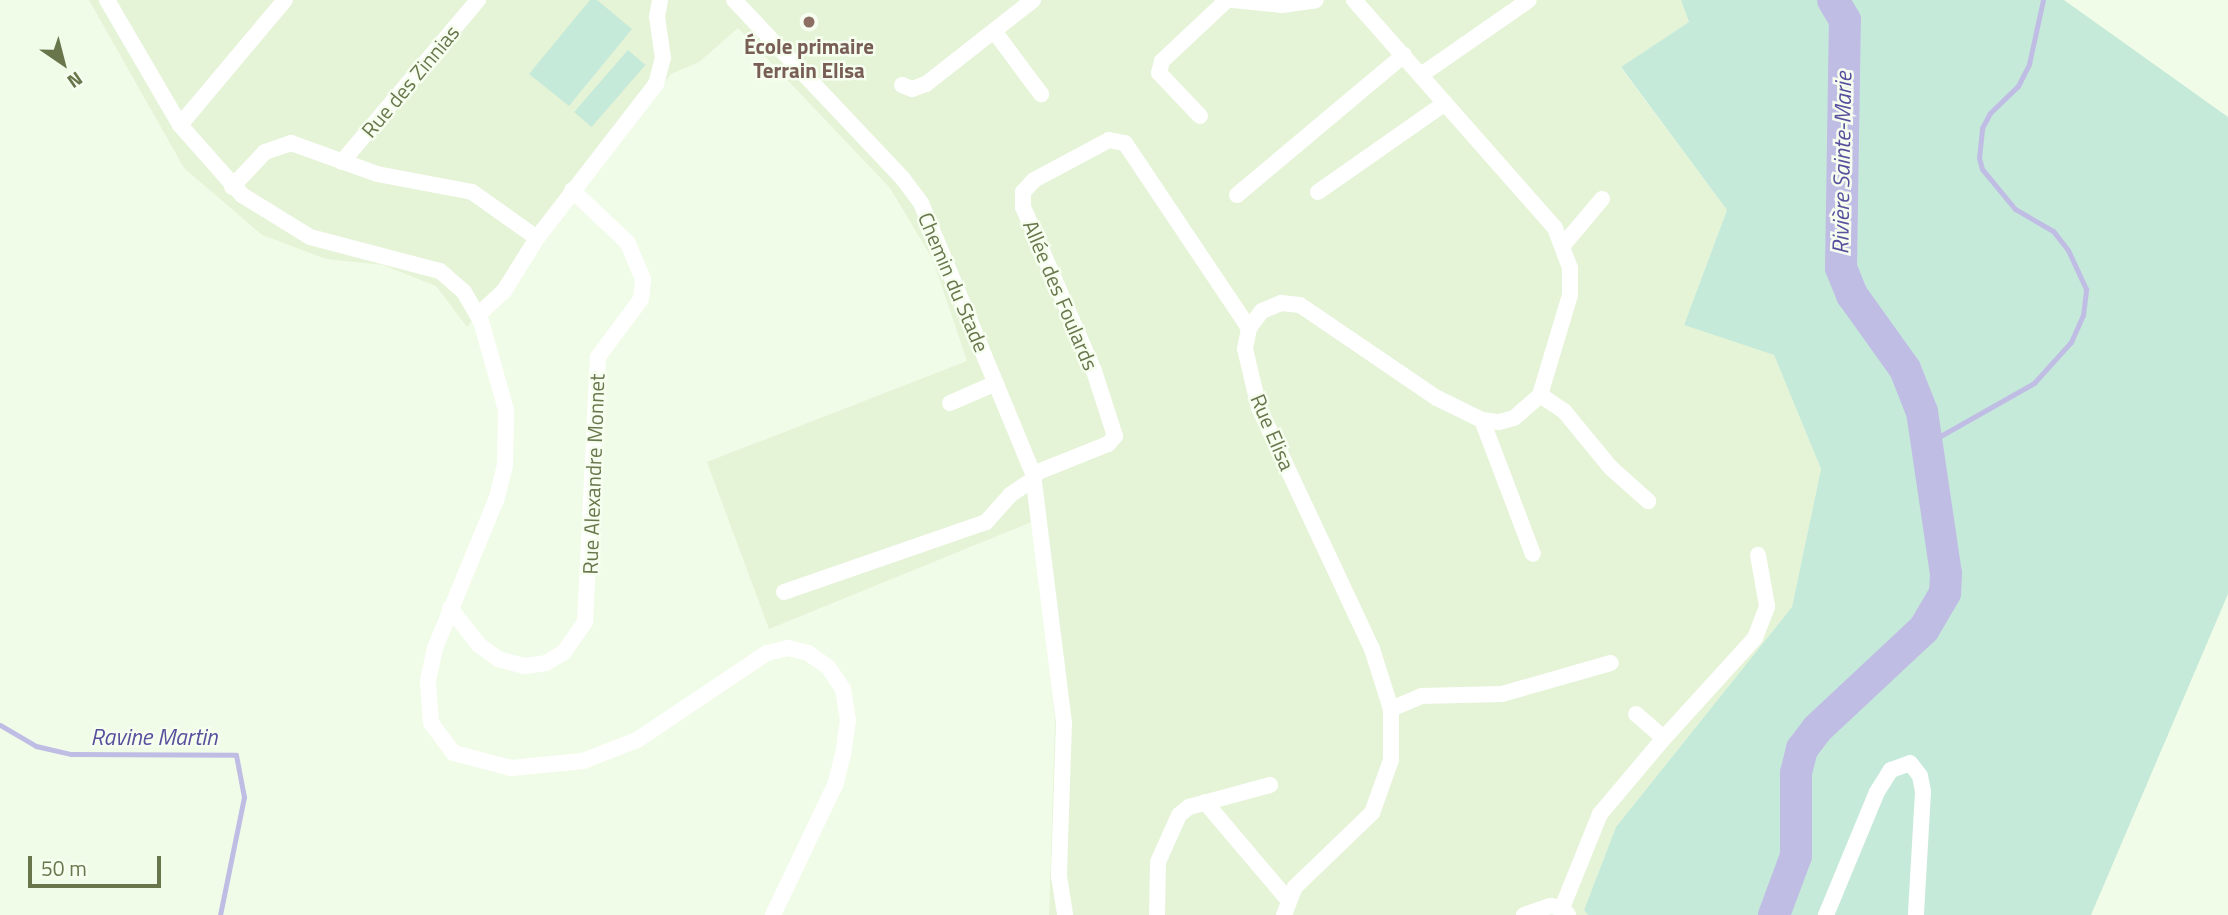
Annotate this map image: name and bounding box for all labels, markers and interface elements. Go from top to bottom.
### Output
marker: École primaire Terrain Elisa [801,14,817,30]
street label: Rue des Zinnias [356,20,464,142]
north arrow [28,28,98,98]
place label: École primaire Terrain Elisa [744,33,874,83]
text: N [62,65,89,96]
water label: Rivière Sainte-Marie [1827,71,1857,255]
street label: Chemin du Stade [913,208,995,356]
street label: Allée des Foulards [1018,216,1104,374]
street label: Rue Alexandre Monnet [577,373,609,575]
street label: Rue Elisa [1246,390,1300,474]
water label: Ravine Martin [91,723,217,751]
scale bar [32,842,164,886]
text: 50 m [41,852,87,884]

